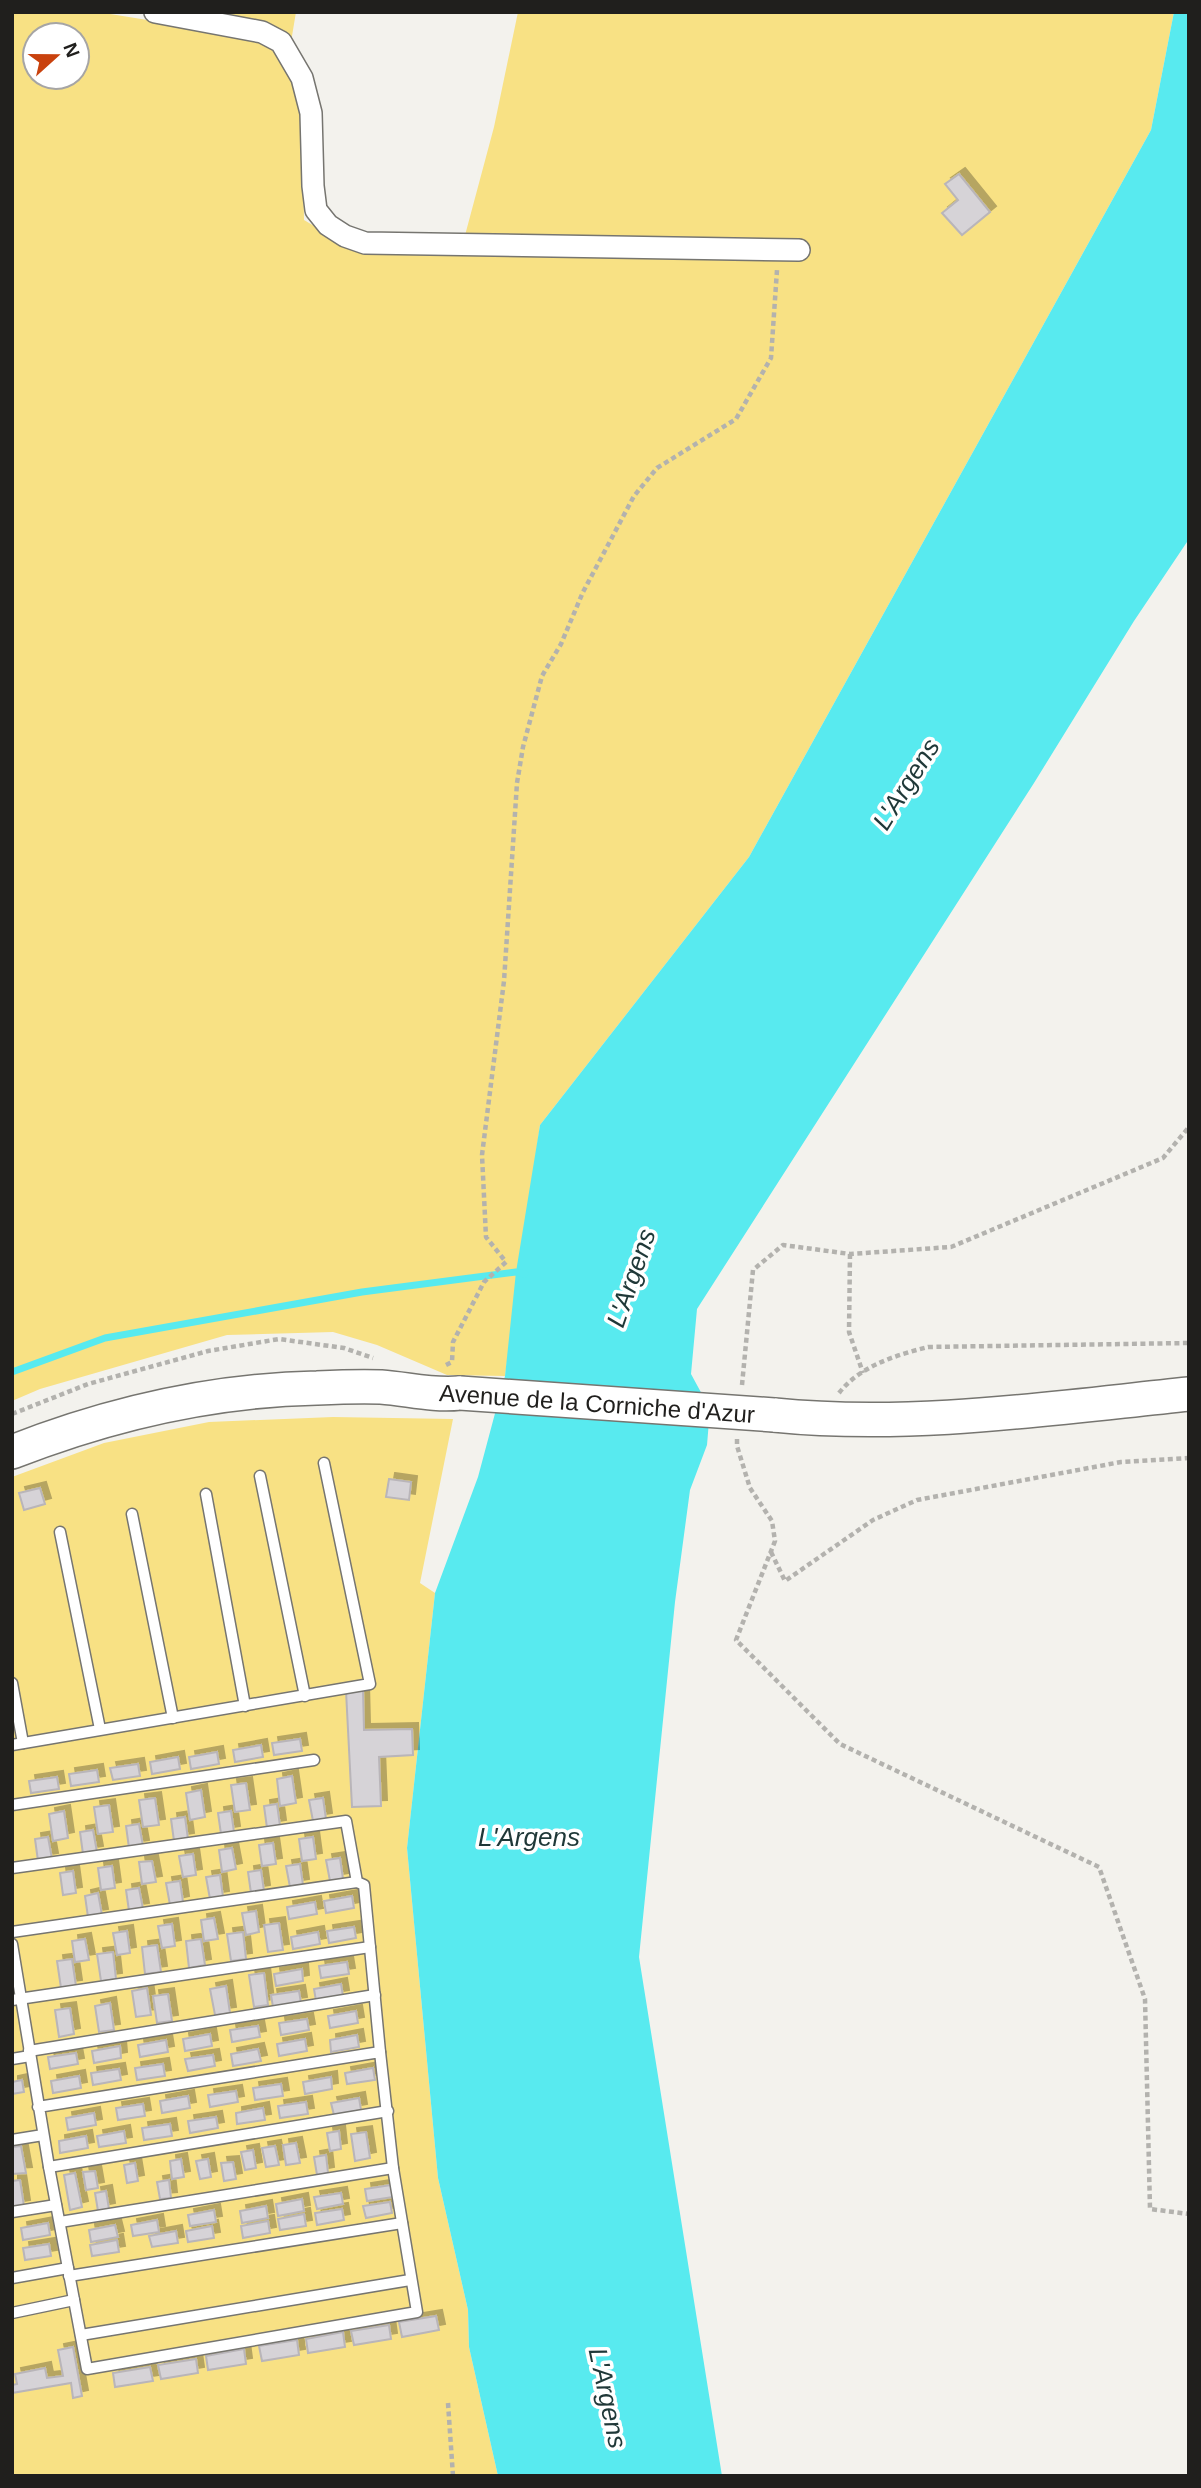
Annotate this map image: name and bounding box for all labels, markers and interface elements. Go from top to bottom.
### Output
north arrow [21,21,91,91]
text: N [59,40,84,60]
water label: L'Argens [866,733,946,835]
water label: L'Argens [600,1225,662,1331]
street label: Avenue de la Corniche d'Azur [438,1379,756,1428]
water label: L'Argens [478,1822,580,1852]
water label: L'Argens [583,2345,633,2451]

